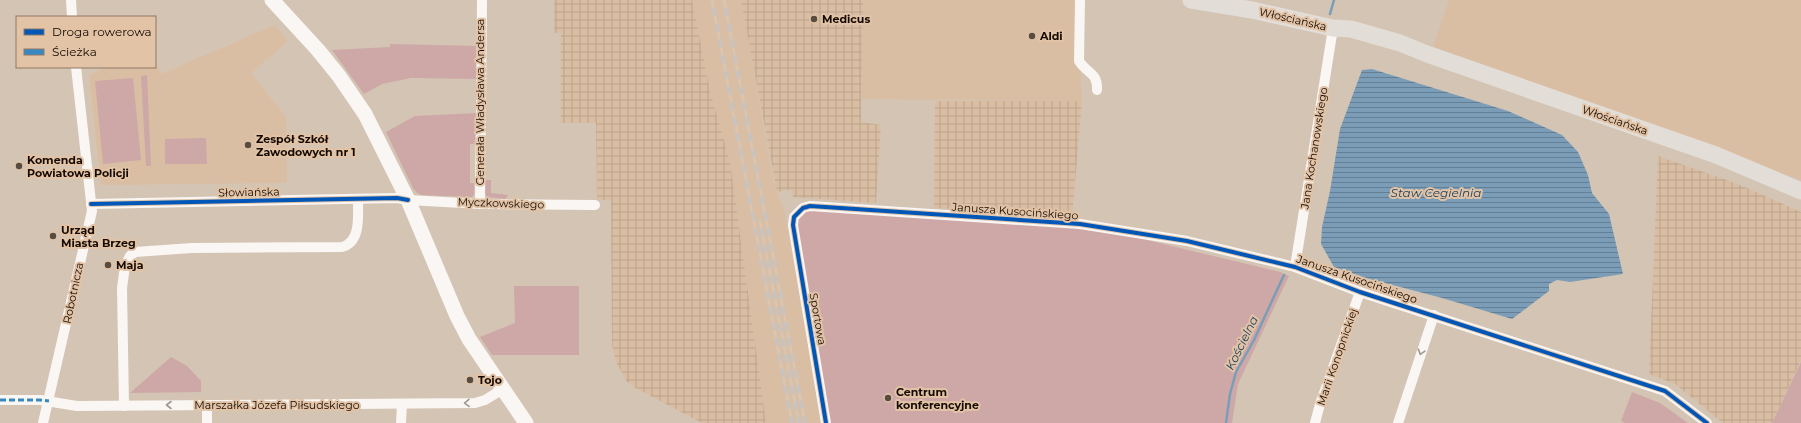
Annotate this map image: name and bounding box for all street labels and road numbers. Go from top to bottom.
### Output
street label: Włościańska [1258,4,1328,34]
street label: Generała Władysława Andersa [473,19,487,185]
street label: Jana Kochanowskiego [1297,86,1331,211]
street label: Włościańska [1580,102,1650,138]
street label: Słowiańska [218,184,280,200]
street label: Myczkowskiego [457,194,545,212]
street label: Janusza Kusocińskiego [950,200,1079,222]
street label: Janusza Kusocińskiego [1294,251,1419,306]
street label: Robotnicza [60,261,86,325]
street label: Sportowa [807,292,829,346]
street label: Marii Konopnickiej [1314,306,1360,408]
street label: Marszałka Józefa Piłsudskiego [194,398,360,412]

